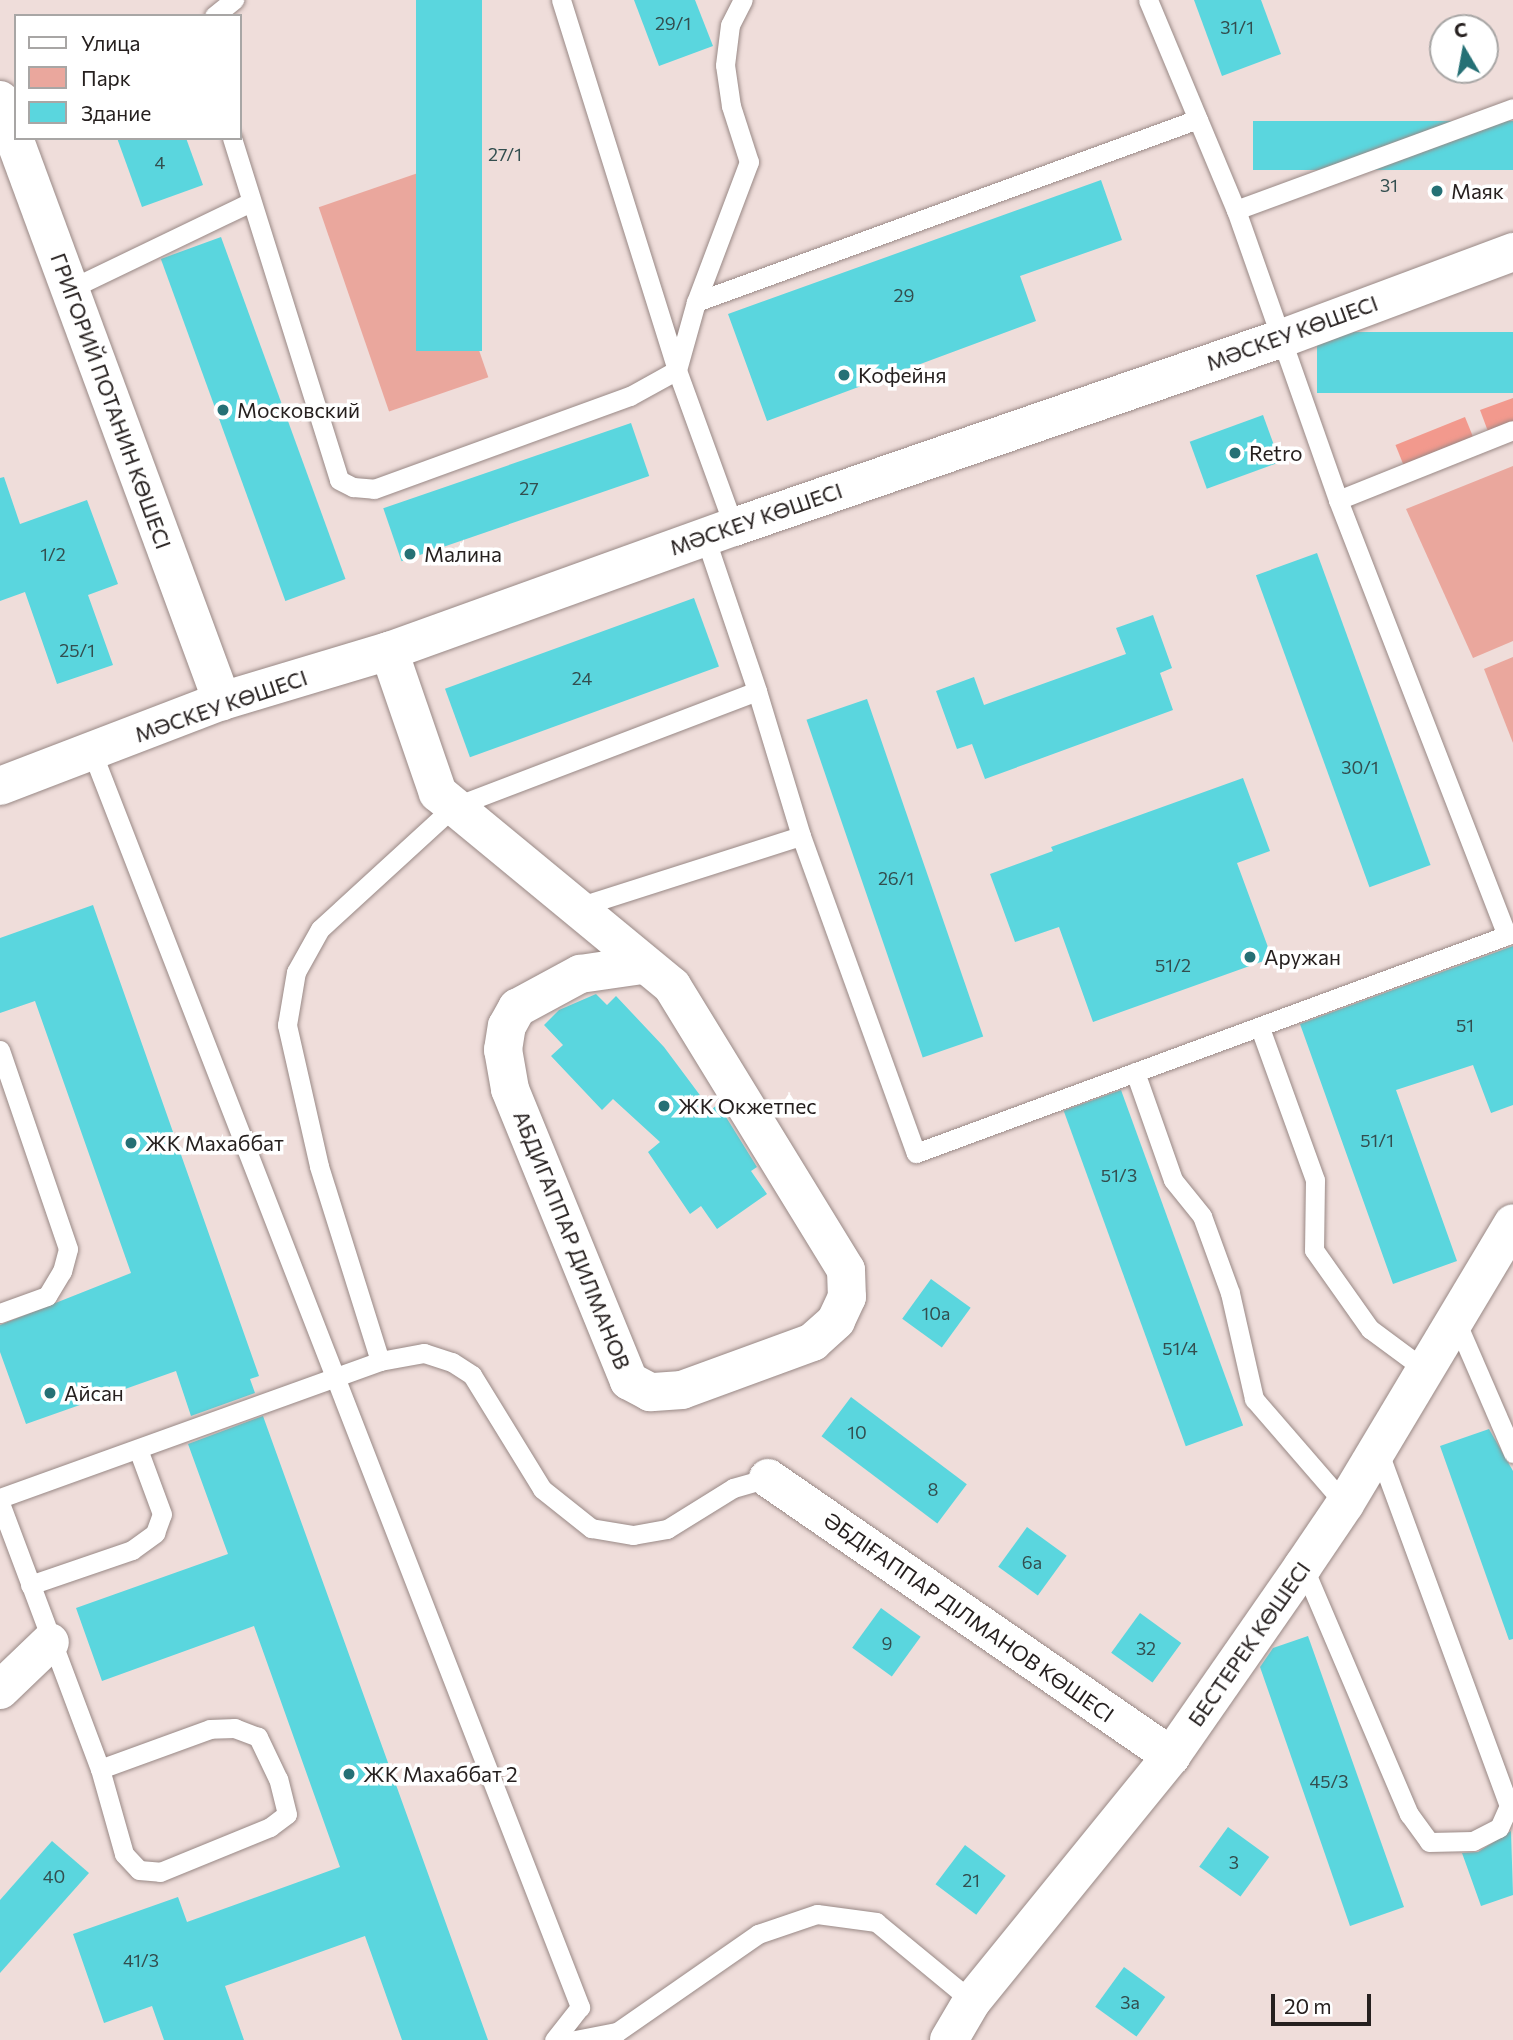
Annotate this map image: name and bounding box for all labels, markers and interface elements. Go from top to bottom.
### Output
house number: 29/1 [655,12,691,34]
legend [14,14,242,140]
north arrow [1429,14,1499,84]
house number: 31/1 [1220,16,1254,38]
text: С [1452,17,1469,42]
text: Улица [81,30,140,55]
text: Парк [81,65,131,90]
text: Здание [81,100,151,125]
house number: 27/1 [488,143,522,165]
house number: 4 [155,151,165,173]
house number: 31 [1380,174,1398,196]
place label: Маяк [1451,178,1504,204]
marker: Маяк [1429,183,1445,199]
street label: ГРИГОРИЙ ПОТАНИН КӨШЕСІ [46,250,176,552]
house number: 29 [894,284,914,306]
street label: МӘСКЕУ КӨШЕСІ [1203,290,1381,376]
place label: Кофейня [858,362,947,388]
marker: Кофейня [836,367,852,383]
place label: Московский [237,397,360,423]
marker: Московский [215,402,231,418]
place label: Retro [1249,440,1302,466]
marker: Retro [1227,445,1243,461]
house number: 27 [519,477,539,499]
street label: МӘСКЕУ КӨШЕСІ [667,478,845,560]
place label: Малина [424,541,502,567]
house number: 1/2 [40,543,66,565]
marker: Малина [402,546,418,562]
house number: 25/1 [59,639,95,661]
street label: МӘСКЕУ КӨШЕСІ [132,665,310,747]
house number: 24 [572,667,592,689]
house number: 30/1 [1341,756,1379,778]
house number: 26/1 [878,867,914,889]
place label: Аружан [1264,944,1341,970]
marker: Аружан [1242,949,1258,965]
house number: 51/2 [1155,954,1191,976]
house number: 51 [1456,1014,1474,1036]
place label: ЖК Окжетпес [678,1093,817,1119]
marker: ЖК Окжетпес [656,1098,672,1114]
street label: АБДИГАППАР ДИЛМАНОВ [509,1107,635,1373]
house number: 51/1 [1360,1129,1394,1151]
place label: ЖК Махаббат [145,1130,284,1156]
marker: ЖК Махаббат [123,1135,139,1151]
house number: 51/3 [1101,1164,1137,1186]
house number: 10а [922,1302,950,1324]
house number: 51/4 [1162,1337,1198,1359]
place label: Айсан [64,1380,124,1406]
marker: Айсан [42,1385,58,1401]
house number: 10 [847,1421,867,1443]
house number: 8 [928,1478,938,1500]
street label: ӘБДІҒАППАР ДІЛМАНОВ КӨШЕСІ [819,1507,1119,1727]
house number: 6а [1022,1551,1042,1573]
street label: БЕСТЕРЕК КӨШЕСІ [1183,1557,1315,1731]
house number: 9 [882,1632,892,1654]
house number: 32 [1136,1637,1156,1659]
place label: ЖК Махаббат 2 [363,1761,518,1787]
marker: ЖК Махаббат 2 [341,1766,357,1782]
house number: 45/3 [1309,1770,1349,1792]
house number: 3 [1229,1851,1239,1873]
house number: 40 [43,1865,65,1887]
house number: 21 [962,1869,980,1891]
house number: 41/3 [123,1949,159,1971]
scale bar [1275,1980,1375,2024]
house number: 3а [1120,1991,1140,2013]
text: 20 m [1284,1993,1332,2018]

